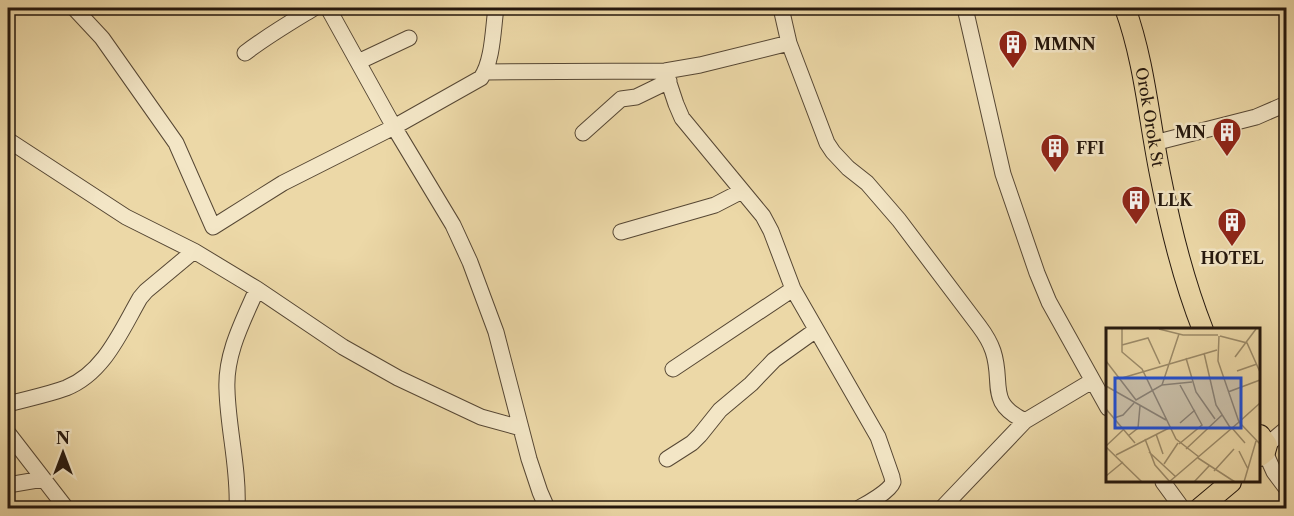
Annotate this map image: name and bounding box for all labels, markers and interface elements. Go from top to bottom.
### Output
building icon: MMNN [997,28,1029,70]
place label: MMNN [1034,34,1096,54]
street label: Orok Orok St [1131,65,1168,169]
building icon: MN [1211,116,1243,158]
place label: MN [1175,122,1206,142]
building icon: FFI [1039,132,1071,174]
place label: FFI [1076,138,1105,158]
building icon: LLK [1120,184,1152,226]
place label: LLK [1157,190,1193,210]
building icon: HOTEL [1216,206,1248,248]
place label: HOTEL [1200,248,1264,268]
inset map [1106,328,1261,483]
north arrow [33,423,93,483]
text: N [56,428,70,448]

